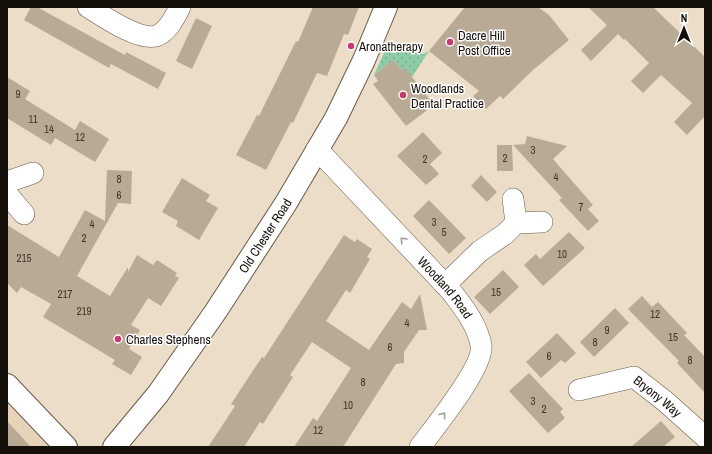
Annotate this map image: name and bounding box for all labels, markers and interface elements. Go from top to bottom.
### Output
north arrow [664,8,704,48]
text: N [681,11,687,25]
place label: Dacre Hill Post Office [458,27,511,59]
marker: Dacre Hill Post Office [445,37,455,47]
place label: Aronatherapy [358,38,424,55]
marker: Aronatherapy [346,41,356,51]
place label: Woodlands Dental Practice [411,80,484,112]
house number: 9 [15,87,21,101]
marker: Woodlands Dental Practice [398,90,408,100]
house number: 11 [28,112,38,126]
house number: 14 [44,122,54,136]
house number: 12 [75,130,85,144]
house number: 3 [530,143,536,157]
house number: 2 [502,151,508,165]
house number: 2 [422,152,428,166]
house number: 4 [553,170,559,184]
house number: 8 [116,172,122,186]
house number: 6 [116,188,122,202]
street label: Old Chester Road [235,195,295,276]
house number: 7 [578,200,584,214]
house number: 3 [431,215,437,229]
house number: 4 [89,217,95,231]
house number: 5 [441,225,447,239]
house number: 2 [81,231,87,245]
one-way arrow [401,237,408,244]
house number: 10 [557,247,567,261]
house number: 215 [16,251,32,265]
street label: Woodland Road [414,253,477,322]
house number: 15 [491,285,501,299]
house number: 217 [57,287,73,301]
house number: 219 [76,304,92,318]
house number: 12 [650,307,660,321]
house number: 4 [404,316,410,330]
house number: 9 [604,323,610,337]
house number: 15 [668,330,678,344]
place label: Charles Stephens [126,331,211,348]
marker: Charles Stephens [113,334,123,344]
house number: 8 [592,335,598,349]
house number: 6 [387,340,393,354]
house number: 6 [546,349,552,363]
house number: 8 [687,353,693,367]
street label: Bryony Way [630,371,686,421]
house number: 8 [360,375,366,389]
house number: 3 [530,394,536,408]
house number: 10 [343,398,353,412]
house number: 2 [541,402,547,416]
one-way arrow [438,413,445,420]
house number: 12 [313,423,323,437]

